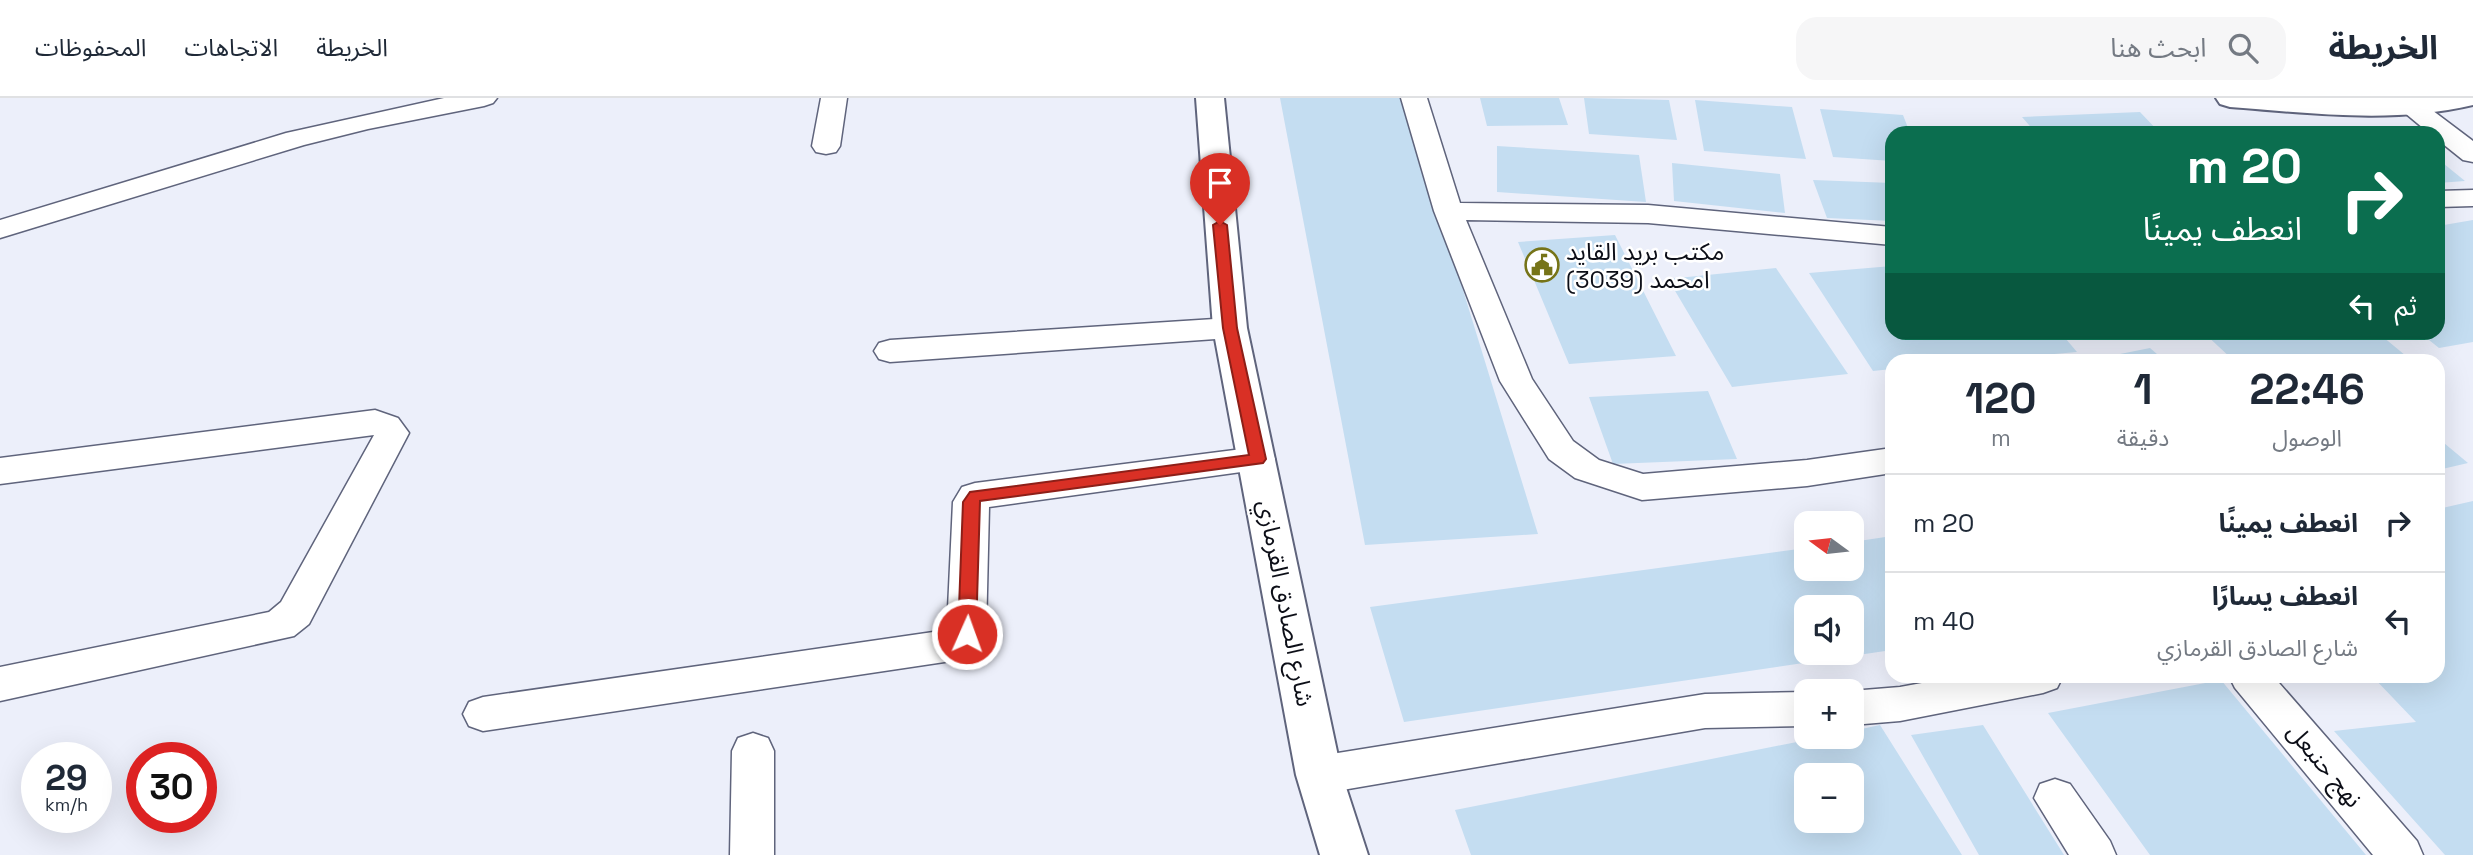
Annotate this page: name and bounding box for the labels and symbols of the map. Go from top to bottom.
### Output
pin [1190,153,1250,225]
place label: مكتب بريد القايد امحمد (3039) [1566,236,1724,295]
public building icon: مكتب بريد القايد امحمد (3039) [1523,246,1561,284]
street label: شارع الصادق القرمازي [1247,497,1321,710]
north arrow [1794,511,1864,581]
position arrow [930,597,1004,671]
street label: نهج حنبعل [2279,716,2369,815]
speed limit sign: 30 [126,742,217,833]

